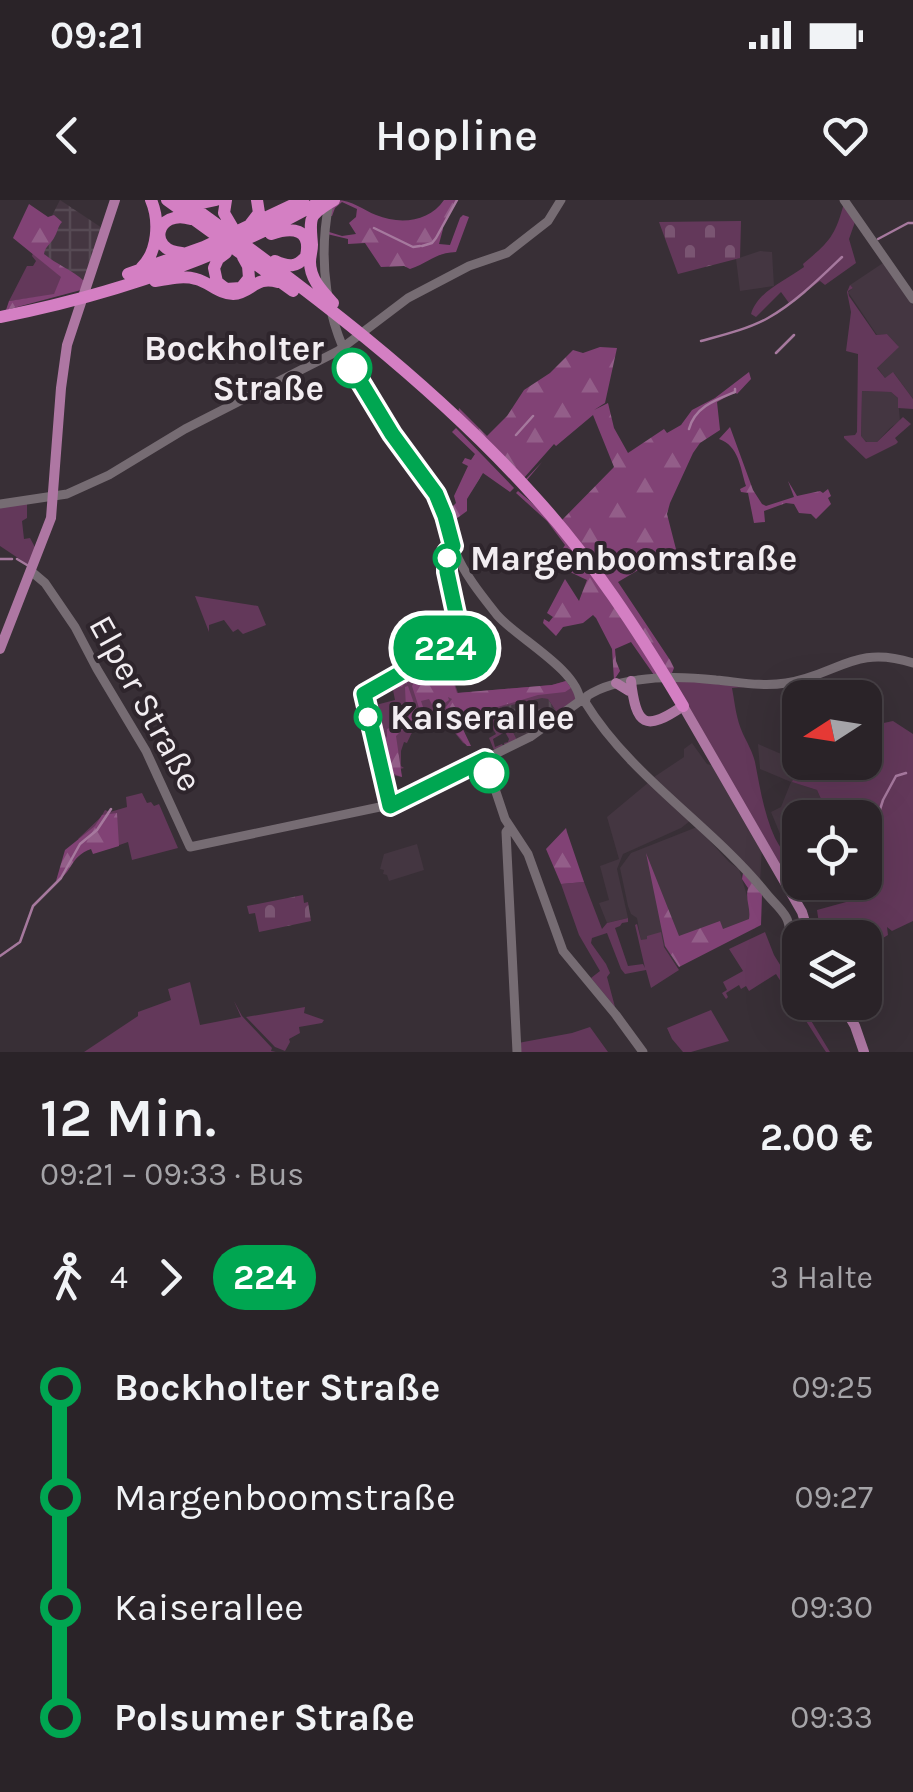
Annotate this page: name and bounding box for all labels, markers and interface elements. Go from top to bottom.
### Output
text: 09:21 [50,13,144,58]
icon: back [40,108,95,163]
icon: heart [818,108,873,163]
text: Hopline [375,109,538,161]
place label: Bockholter Straße [144,328,324,409]
marker: Bockholter Straße [333,349,371,387]
place label: Margenboomstraße [470,538,797,580]
marker: Margenboomstraße [434,545,460,571]
street label: Elper Straße [80,608,211,798]
line badge: 224 [388,616,502,680]
text: 224 [413,628,477,669]
north arrow [782,680,882,780]
map controls [782,680,882,1020]
place label: Kaiserallee [390,697,574,738]
marker: Kaiserallee [355,704,381,730]
unlabelled marker [470,754,508,792]
button: locate [782,800,882,900]
button: layers [782,920,882,1020]
text: 12 Min. [40,1086,216,1150]
text: 2.00 € [760,1115,873,1160]
text: 09:21 – 09:33 · Bus [40,1156,304,1193]
icon: walk [40,1250,95,1305]
icon: forward [143,1250,198,1305]
text: 224 [233,1257,296,1298]
text: 4 [110,1259,128,1296]
text: 3 Halte [770,1259,873,1296]
text: Bockholter Straße [114,1365,440,1410]
text: 09:25 [791,1369,873,1406]
text: Margenboomstraße [114,1475,455,1520]
text: 09:27 [795,1479,873,1516]
text: Kaiserallee [114,1585,304,1630]
text: 09:30 [790,1589,873,1626]
text: Polsumer Straße [114,1695,415,1740]
text: 09:33 [790,1699,873,1736]

